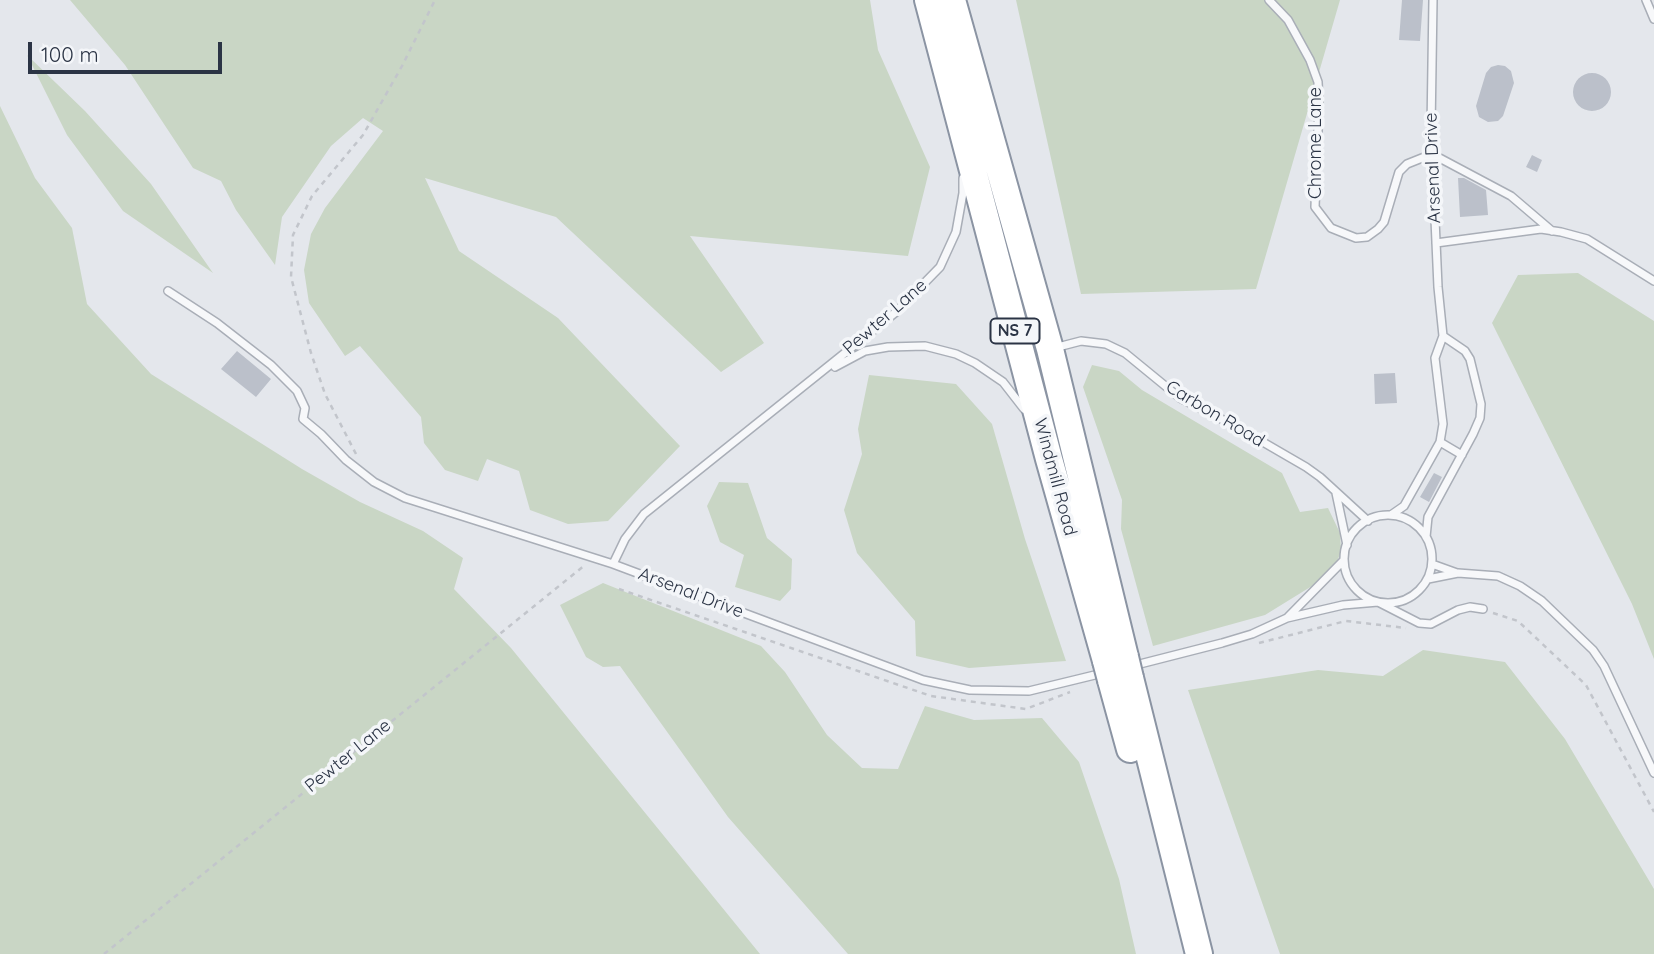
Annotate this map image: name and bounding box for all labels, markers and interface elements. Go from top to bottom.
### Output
scale bar [32,28,226,72]
text: 100 m [41,41,99,67]
street label: Chrome Lane [1305,87,1327,199]
street label: Arsenal Drive [1420,112,1446,224]
street label: Pewter Lane [839,275,931,359]
road number: NS 7 [990,318,1040,344]
street label: Carbon Road [1162,376,1268,452]
street label: Windmill Road [1029,416,1081,538]
street label: Arsenal Drive [635,563,747,623]
street label: Pewter Lane [301,715,395,797]

